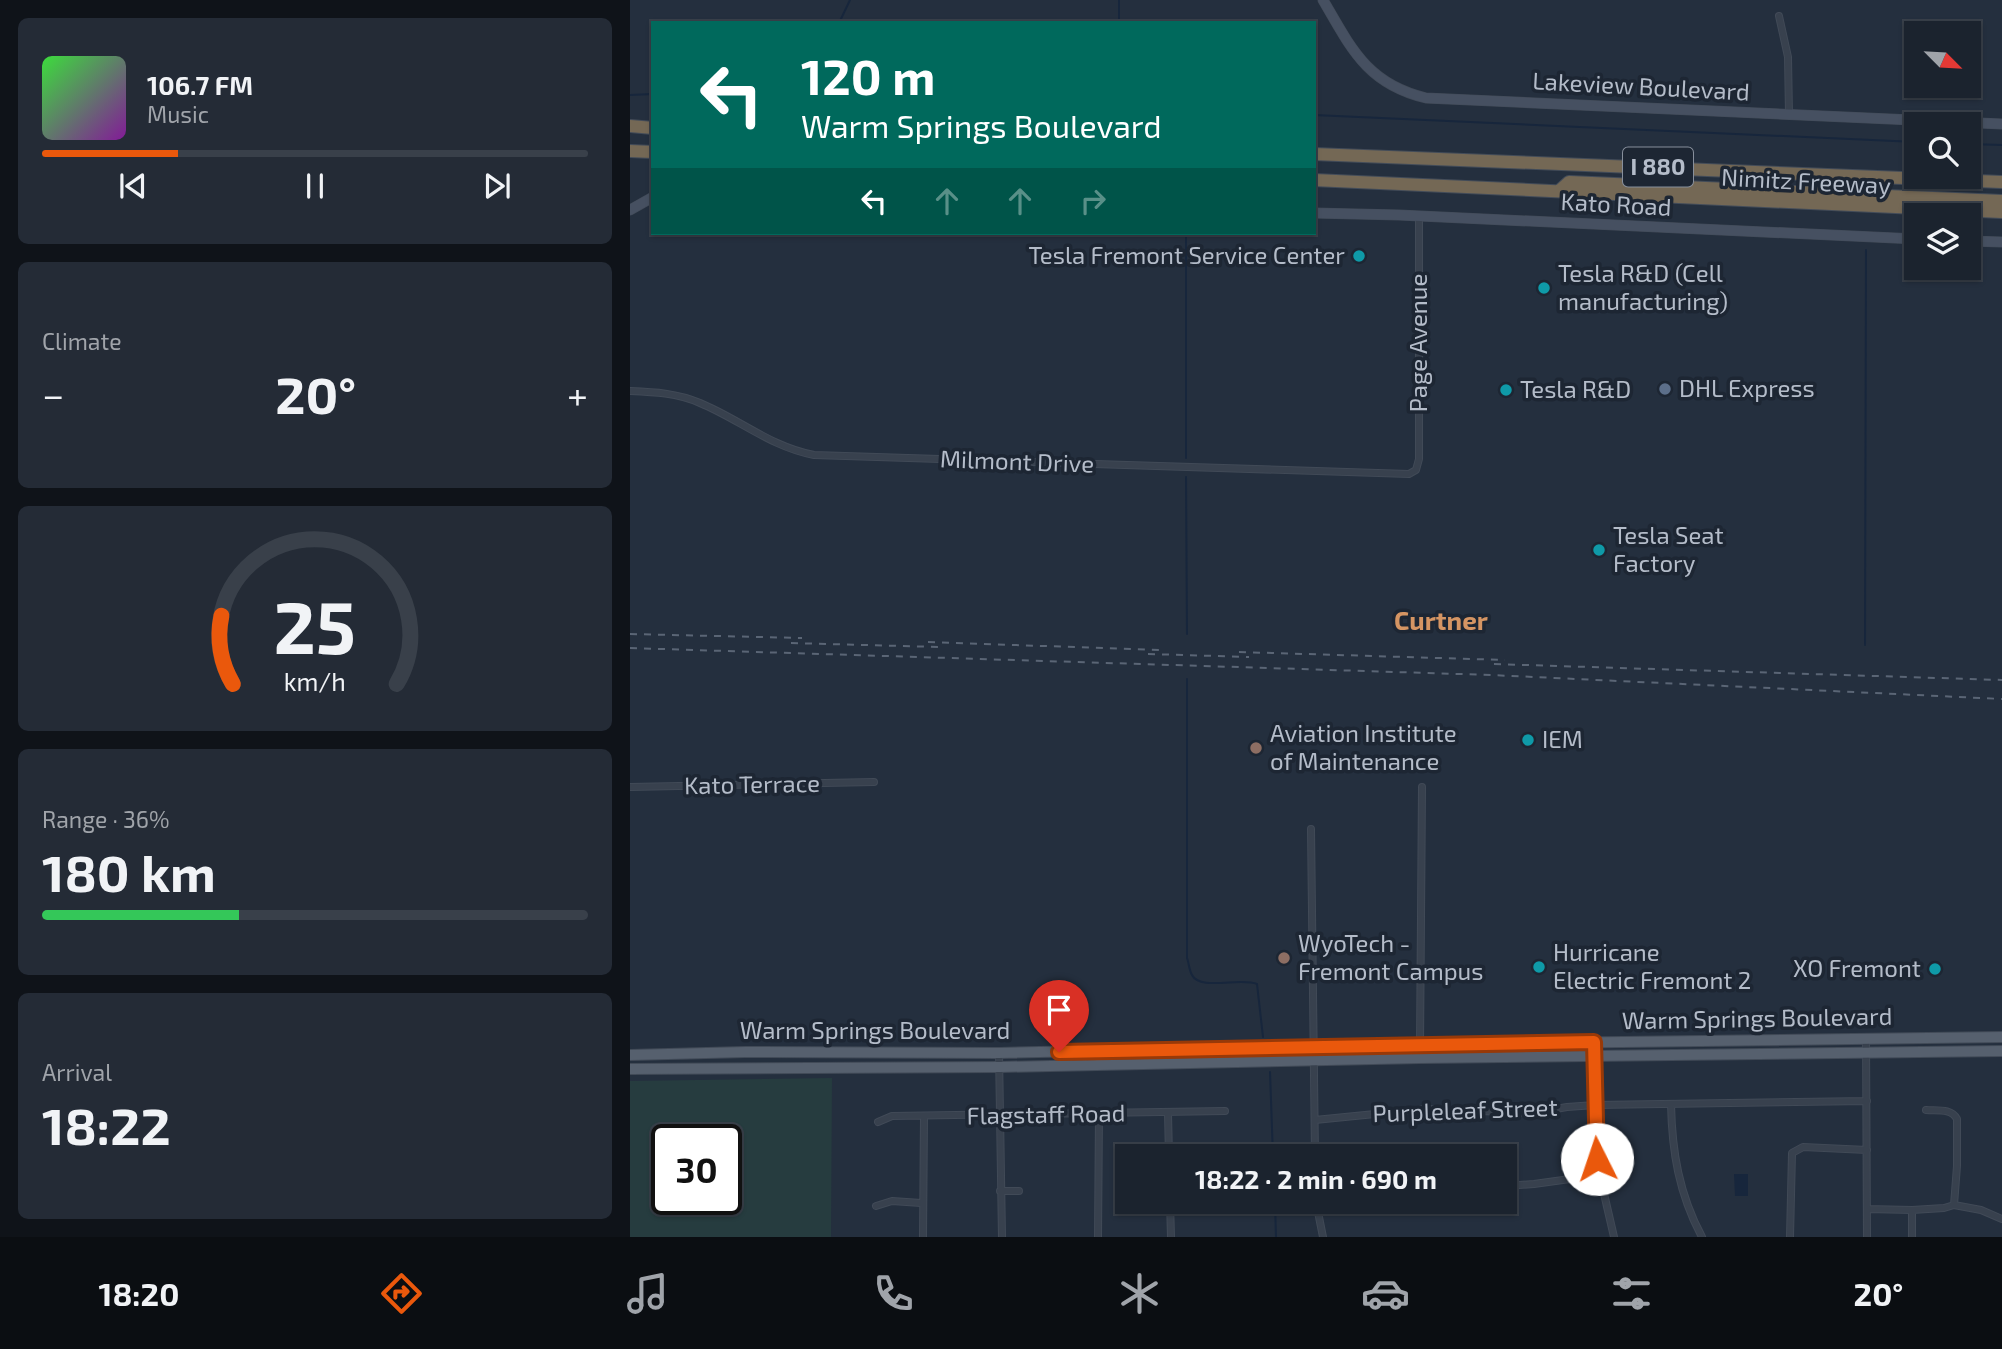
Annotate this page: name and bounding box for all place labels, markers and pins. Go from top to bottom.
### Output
place label: Tesla Fremont Service Center [1029,240,1345,269]
marker: Tesla Fremont Service Center [1351,248,1367,264]
place label: Tesla R&D (Cell manufacturing) [1558,258,1728,315]
marker: Tesla R&D (Cell manufacturing) [1536,280,1552,296]
place label: DHL Express [1679,373,1815,402]
place label: Tesla R&D [1520,374,1631,403]
marker: DHL Express [1657,381,1673,397]
marker: Tesla R&D [1498,382,1514,398]
place label: Tesla Seat Factory [1613,520,1724,577]
marker: Tesla Seat Factory [1591,542,1607,558]
place label: Aviation Institute of Maintenance [1270,718,1457,775]
place label: IEM [1542,724,1583,753]
marker: IEM [1520,732,1536,748]
marker: Aviation Institute of Maintenance [1248,740,1264,756]
place label: WyoTech - Fremont Campus [1298,928,1484,985]
place label: Hurricane Electric Fremont 2 [1553,937,1751,994]
marker: WyoTech - Fremont Campus [1276,950,1292,966]
place label: XO Fremont [1793,953,1921,982]
marker: Hurricane Electric Fremont 2 [1531,959,1547,975]
marker: XO Fremont [1927,961,1943,977]
pin [1029,980,1089,1052]

